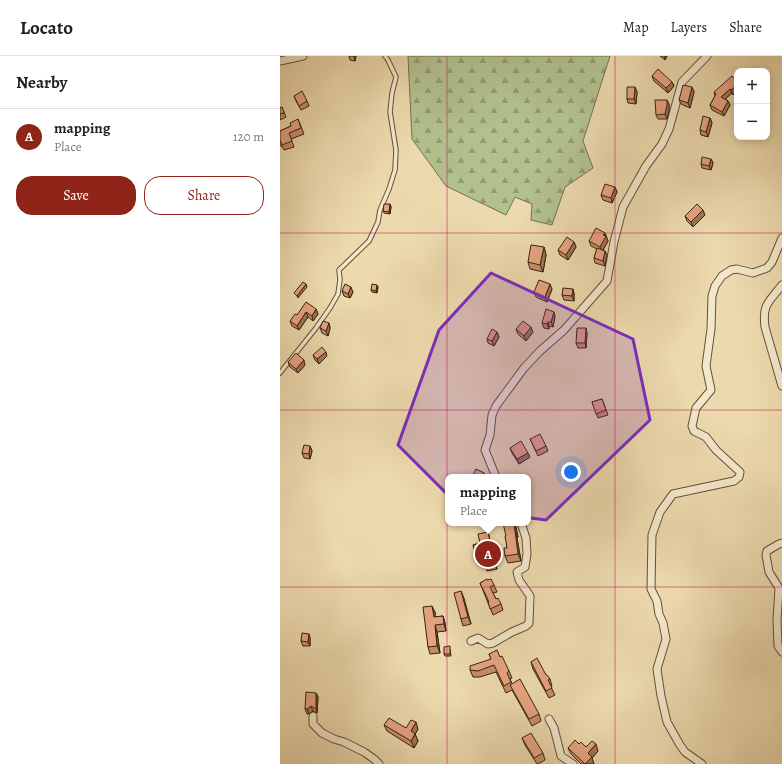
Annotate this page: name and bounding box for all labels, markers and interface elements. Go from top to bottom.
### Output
text: Locato [20,15,73,41]
text: Map [623,18,649,37]
text: Layers [671,18,707,37]
text: Share [729,18,762,37]
map controls [734,68,770,140]
button: + [734,68,770,104]
text: Nearby [16,71,67,94]
button: − [734,104,770,140]
text: mapping [54,118,110,138]
text: A [25,128,33,145]
text: 120 m [233,128,264,145]
text: Place [54,138,82,155]
button: Save [16,176,136,215]
button: Share [144,176,264,215]
your location [561,462,581,482]
popup [445,474,531,526]
text: mapping [460,482,516,502]
text: Place [460,502,487,519]
pin: A [475,539,501,569]

